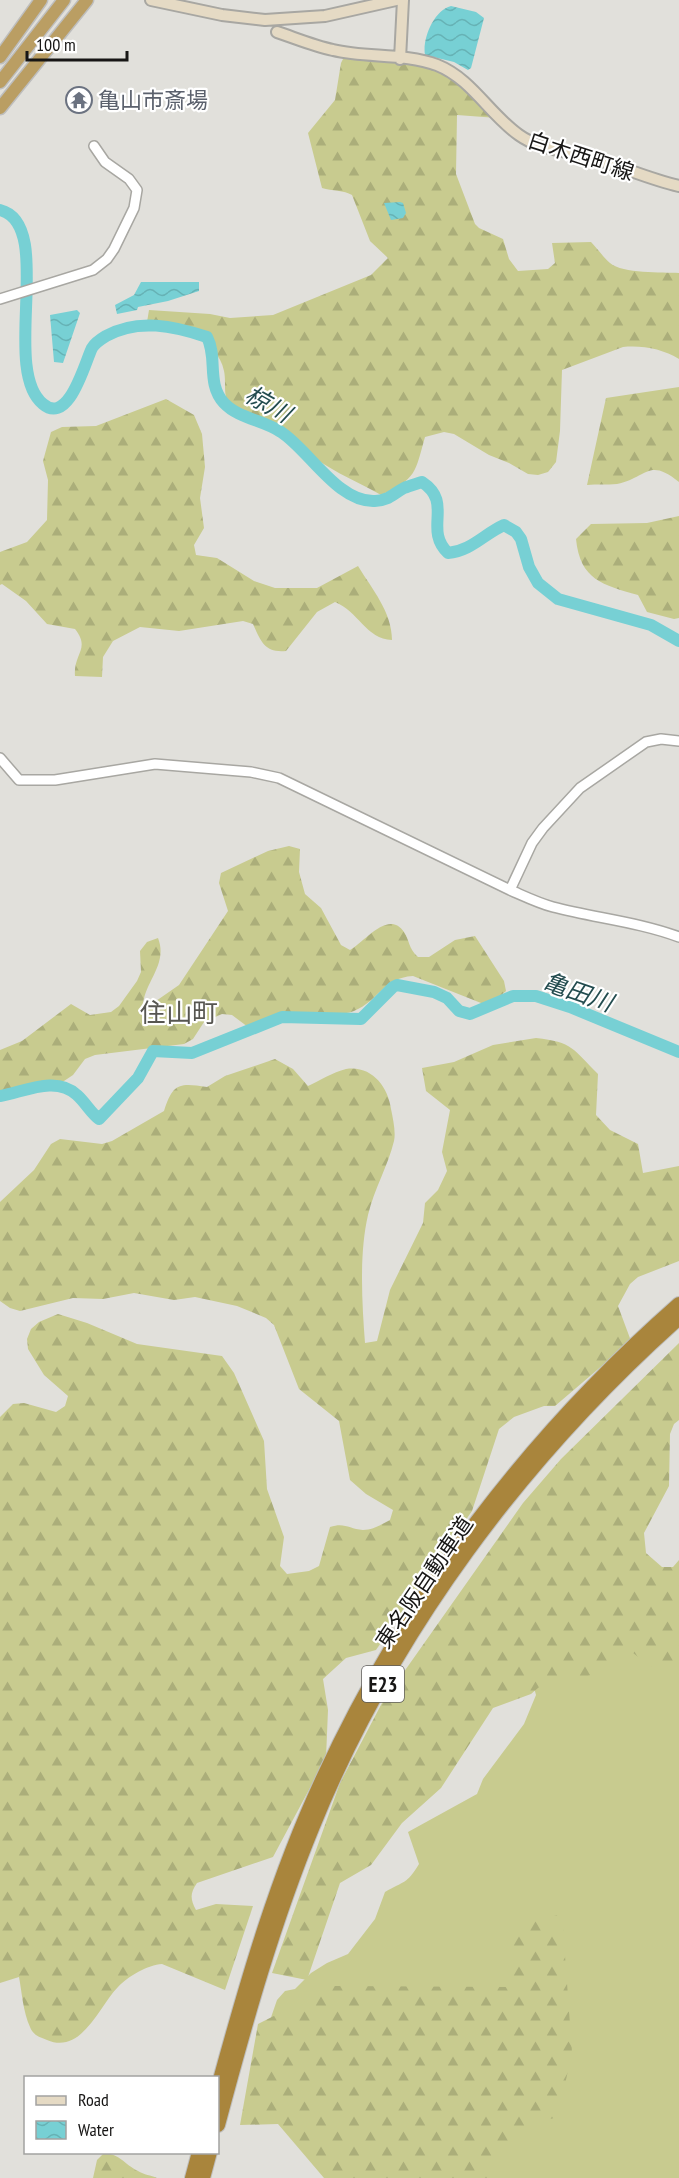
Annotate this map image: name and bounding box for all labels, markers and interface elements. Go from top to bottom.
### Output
scale bar [27,24,128,62]
text: 100 m [36,33,76,56]
temple icon: 亀山市斎場 [64,85,94,115]
place label: 亀山市斎場 [98,86,208,114]
street label: 白木西町線 [524,126,638,186]
water label: 椋川 [239,379,299,431]
water label: 亀田川 [539,966,620,1019]
district label: 住山町 [140,996,218,1029]
street label: 東名阪自動車道 [369,1510,479,1654]
road number: E23 [362,1666,404,1702]
legend [24,2076,219,2154]
text: Road [78,2088,109,2111]
text: Water [78,2118,114,2141]

